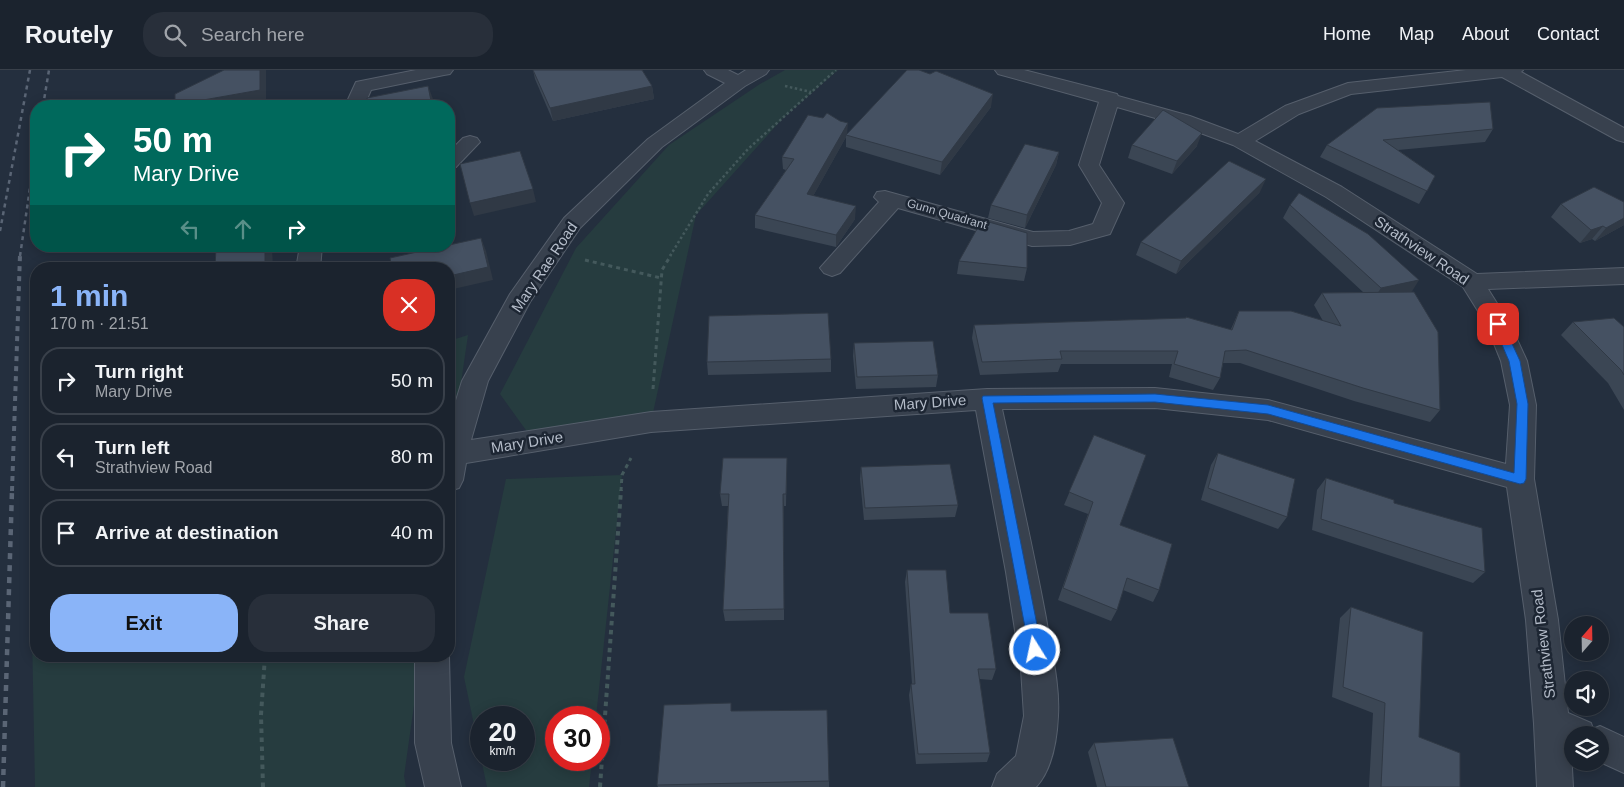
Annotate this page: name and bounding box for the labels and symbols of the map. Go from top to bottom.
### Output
street label: Gunn Quadrant [905,196,989,232]
street label: Strathview Road [1372,212,1472,288]
street label: Mary Rae Road [508,219,580,315]
pin [1477,303,1519,345]
street label: Mary Drive [893,391,967,413]
street label: Mary Drive [490,428,564,456]
street label: Strathview Road [1528,588,1558,700]
north arrow [1564,616,1609,661]
position arrow [1008,623,1060,675]
speed limit sign: 30 [545,706,610,771]

